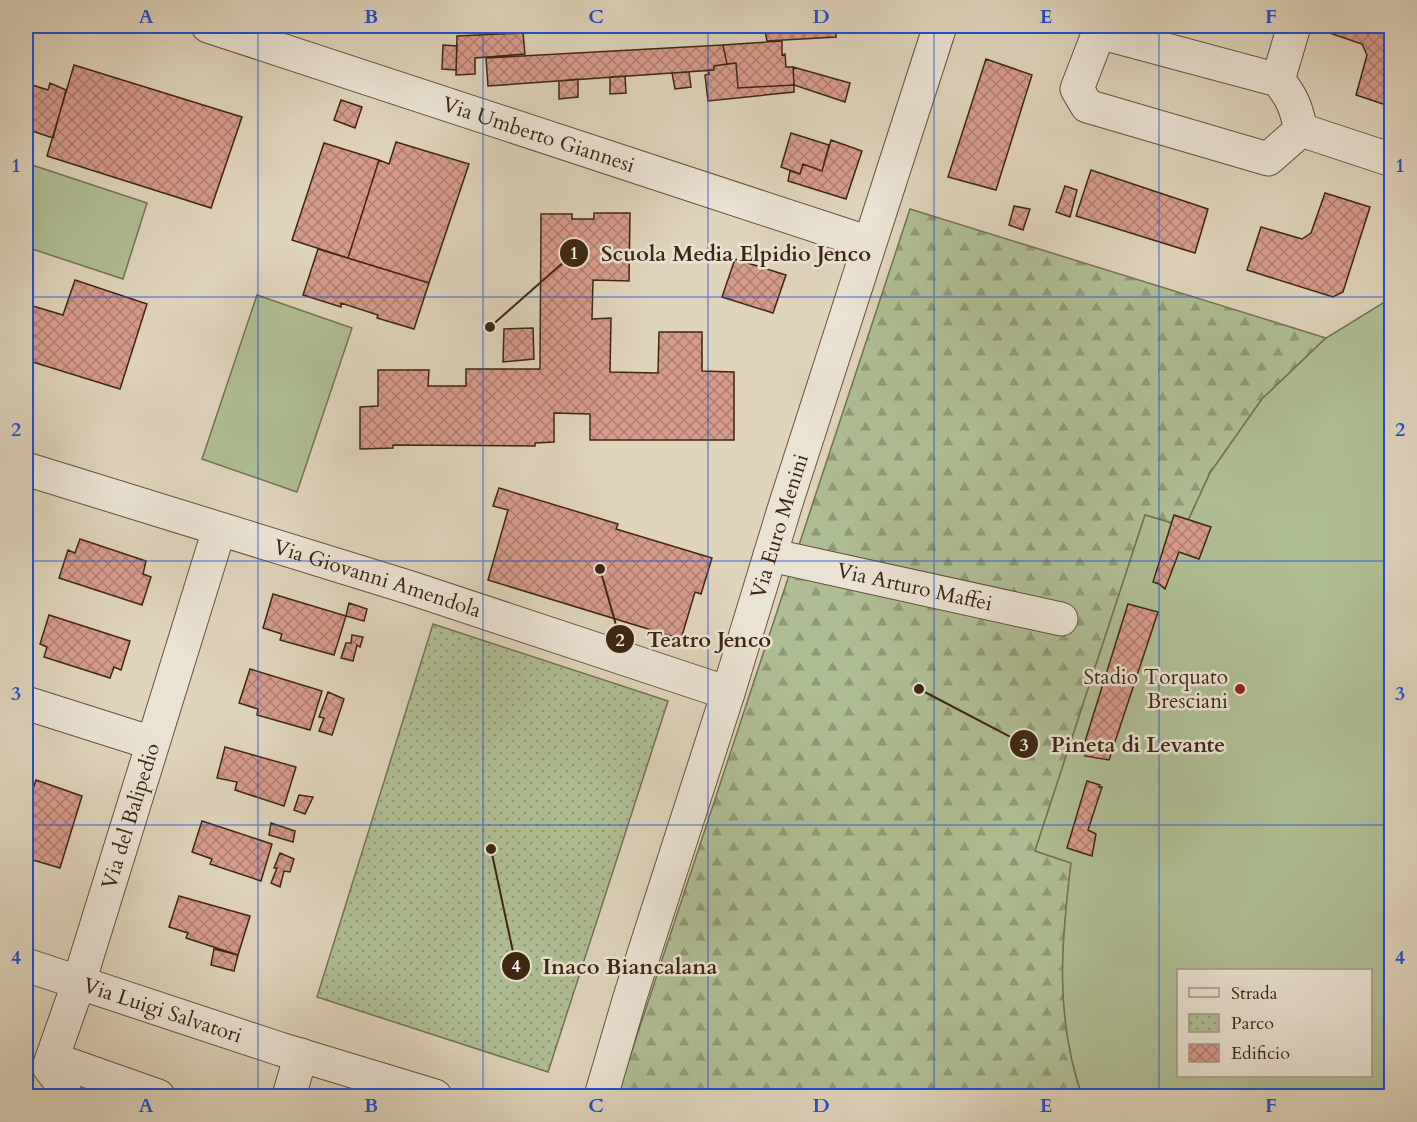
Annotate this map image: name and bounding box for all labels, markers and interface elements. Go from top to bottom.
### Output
text: A [138,3,154,30]
text: B [364,3,378,30]
text: C [588,3,604,30]
text: D [812,3,830,30]
text: E [1040,3,1052,30]
text: F [1265,3,1277,30]
street label: Via Umberto Giannesi [438,90,639,180]
text: 1 [11,152,21,179]
text: 1 [1395,152,1405,179]
callout: Scuola Media Elpidio Jenco [559,233,884,273]
text: Scuola Media Elpidio Jenco [601,239,871,269]
text: 1 [569,241,579,266]
text: 2 [11,416,21,443]
text: 2 [1395,416,1405,443]
street label: Via Euro Menini [744,450,816,602]
street label: Via Giovanni Amendola [270,532,485,625]
street label: Via Arturo Maffei [834,556,995,618]
callout: Teatro Jenco [605,619,783,659]
text: Teatro Jenco [647,625,771,655]
text: 2 [615,628,625,653]
place label: Stadio Torquato Bresciani [1083,663,1228,716]
text: 3 [11,680,21,707]
text: 3 [1395,680,1405,707]
marker: Stadio Torquato Bresciani [1233,682,1247,696]
callout: Pineta di Levante [1009,724,1237,764]
text: Pineta di Levante [1051,730,1225,760]
text: 3 [1019,733,1029,758]
street label: Via del Balipedio [95,739,167,893]
text: 4 [11,944,21,971]
text: 4 [1395,944,1405,971]
callout: Inaco Biancalana [501,946,729,986]
text: Inaco Biancalana [543,952,717,982]
text: 4 [511,954,521,979]
legend [1177,969,1372,1077]
street label: Via Luigi Salvatori [79,971,246,1051]
text: Strada [1231,981,1278,1006]
text: Parco [1231,1011,1274,1036]
text: Edificio [1231,1041,1290,1066]
text: A [138,1092,154,1119]
text: B [364,1092,378,1119]
text: C [588,1092,604,1119]
text: D [812,1092,830,1119]
text: E [1040,1092,1052,1119]
text: F [1265,1092,1277,1119]

